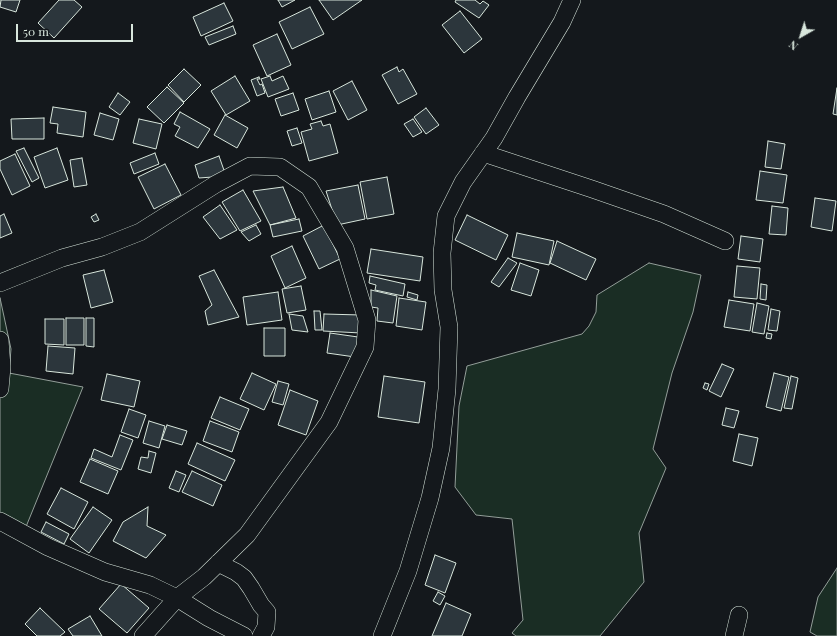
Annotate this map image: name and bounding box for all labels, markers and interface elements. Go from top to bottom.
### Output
scale bar [18,16,135,42]
north arrow [781,16,821,56]
text: 50 m [23,23,49,39]
text: N [785,37,801,54]

